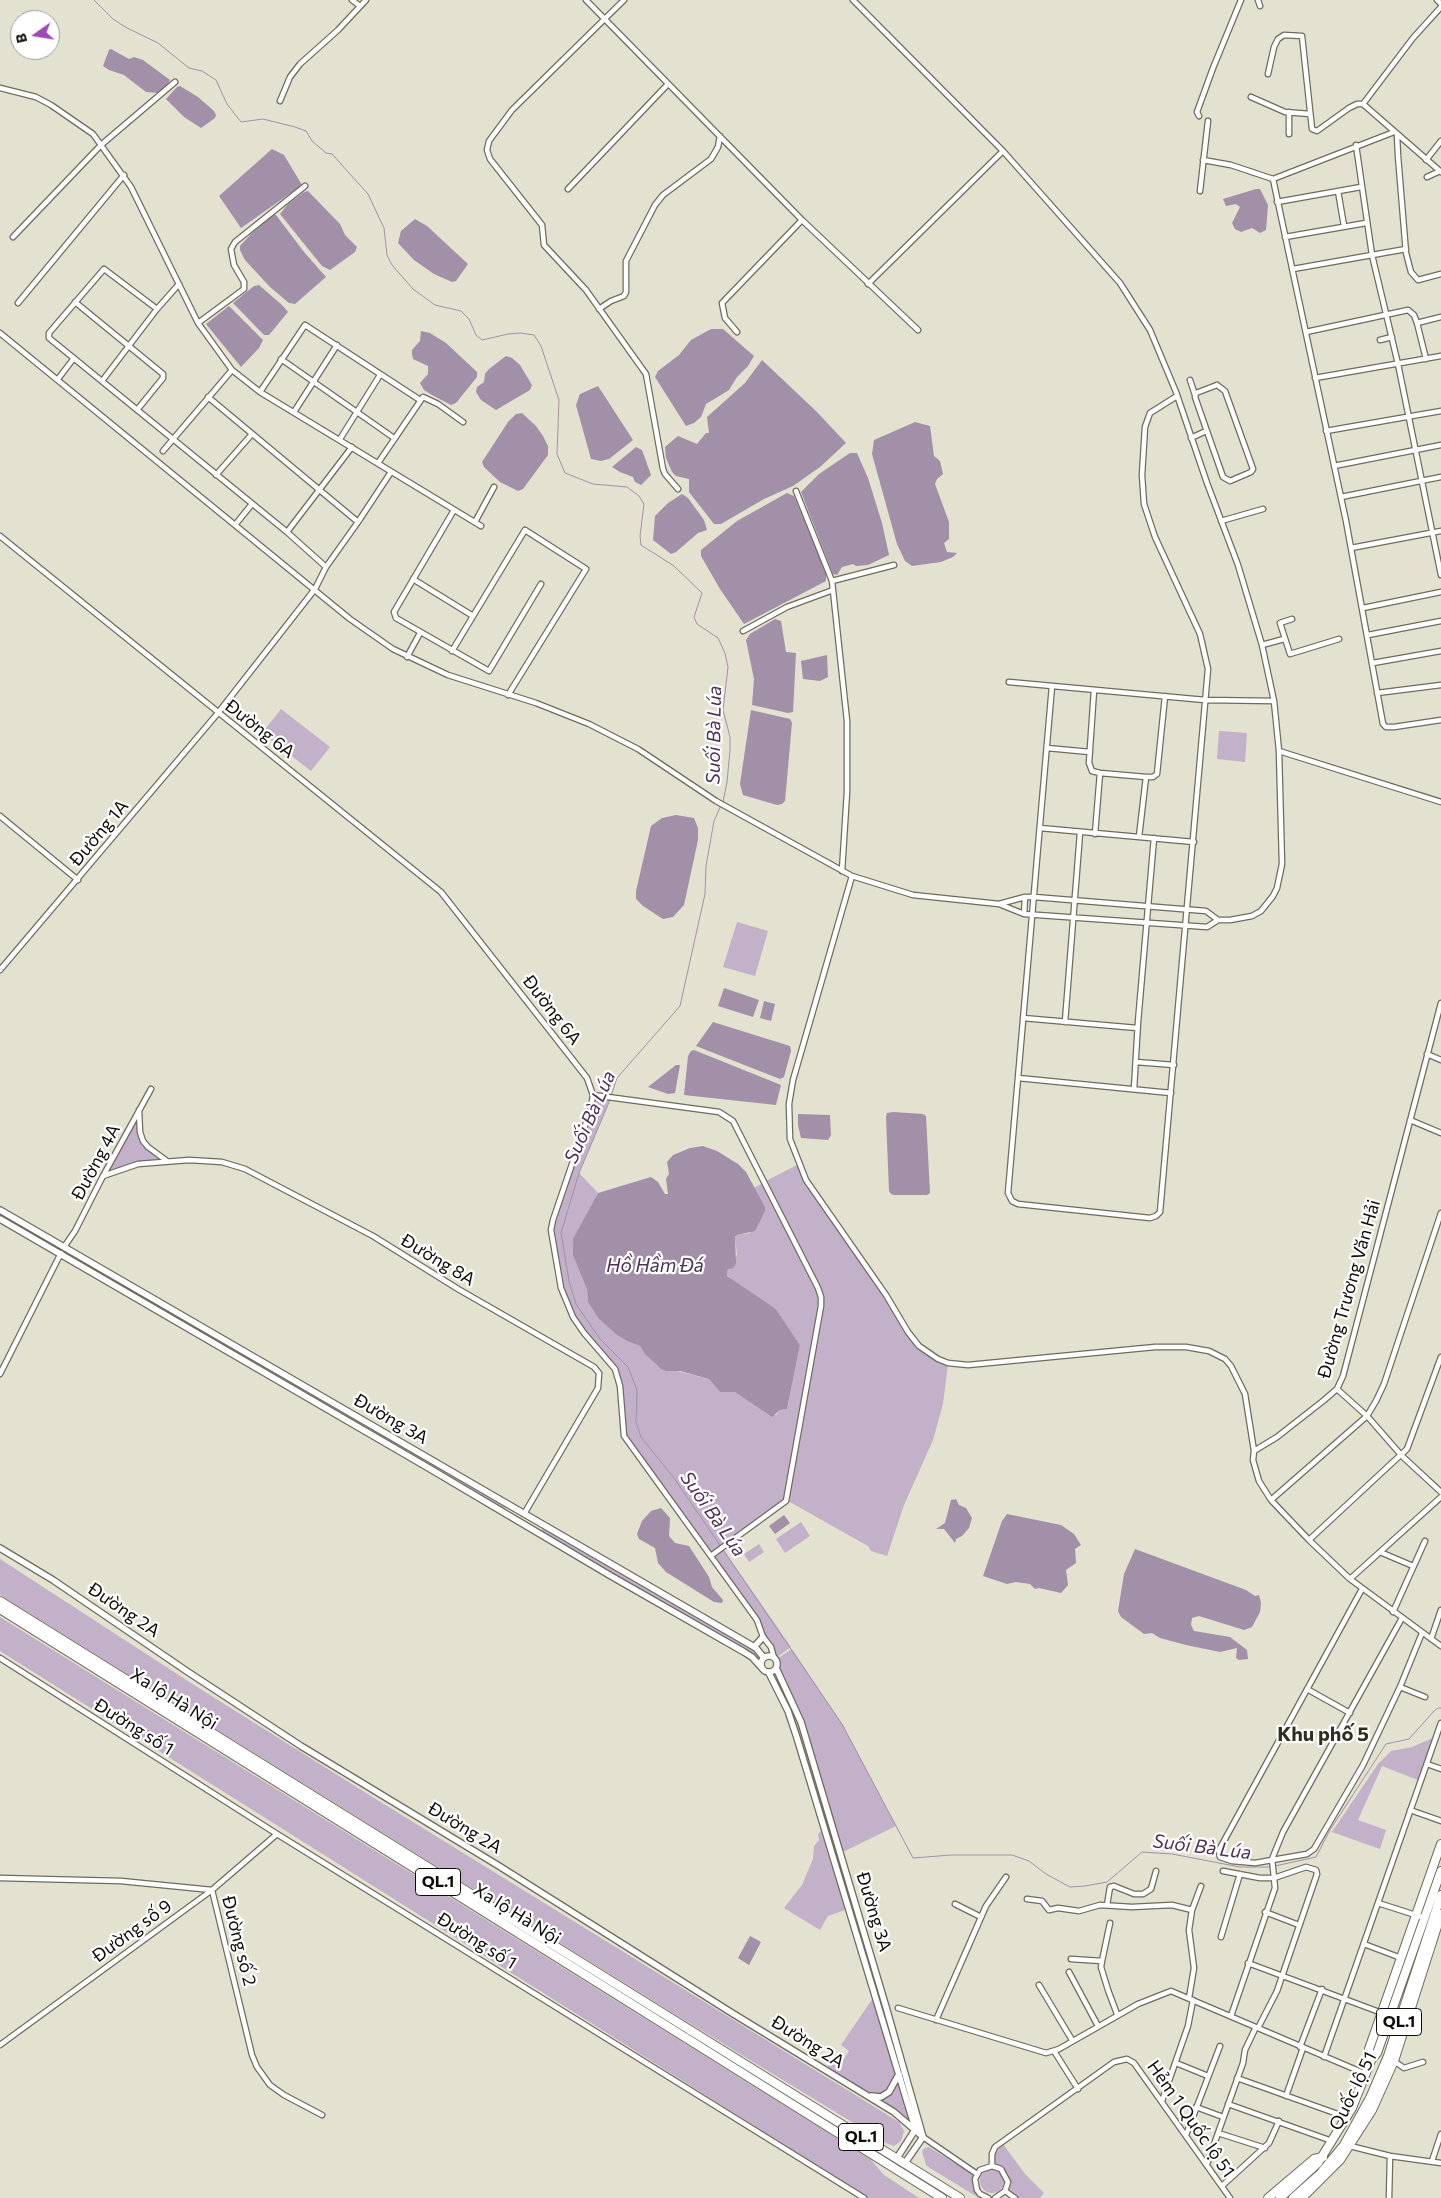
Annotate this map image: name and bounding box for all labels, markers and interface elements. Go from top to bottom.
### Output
north arrow [10,10,60,60]
text: B [12,32,30,45]
water label: Suối Bà Lúa [702,685,726,785]
street label: Đường 6A [221,695,299,763]
street label: Đường 1A [65,796,133,870]
street label: Đường 6A [518,971,586,1049]
water label: Suối Bà Lúa [559,1067,621,1167]
street label: Đường 4A [67,1120,125,1204]
street label: Đường Trương Văn Hải [1313,1197,1385,1381]
street label: Đường 8A [397,1229,479,1291]
water label: Hồ Hầm Đá [606,1255,704,1277]
street label: Đường 3A [350,1389,432,1449]
water label: Suối Bà Lúa [675,1467,751,1561]
street label: Đường 2A [84,1578,164,1642]
street label: Xa lộ Hà Nội [126,1664,222,1734]
street label: Đường số 1 [90,1694,178,1760]
district label: Khu phố 5 [1277,1722,1369,1746]
street label: Đường 2A [424,1798,506,1858]
water label: Suối Bà Lúa [1152,1830,1252,1864]
road number: QL.1 [416,1868,460,1895]
street label: Đường 3A [852,1870,896,1954]
street label: Xa lộ Hà Nội [469,1879,565,1949]
street label: Đường số 2 [217,1894,261,1988]
street label: Đường số 9 [88,1895,176,1967]
street label: Đường số 1 [433,1908,521,1974]
road number: QL.1 [1376,2008,1422,2035]
street label: Đường 2A [768,2011,848,2073]
street label: Quốc lộ 51 [1325,2048,1381,2134]
street label: Hẻm 1 Quốc lộ 51 [1143,2056,1239,2182]
road number: QL.1 [838,2124,884,2150]

